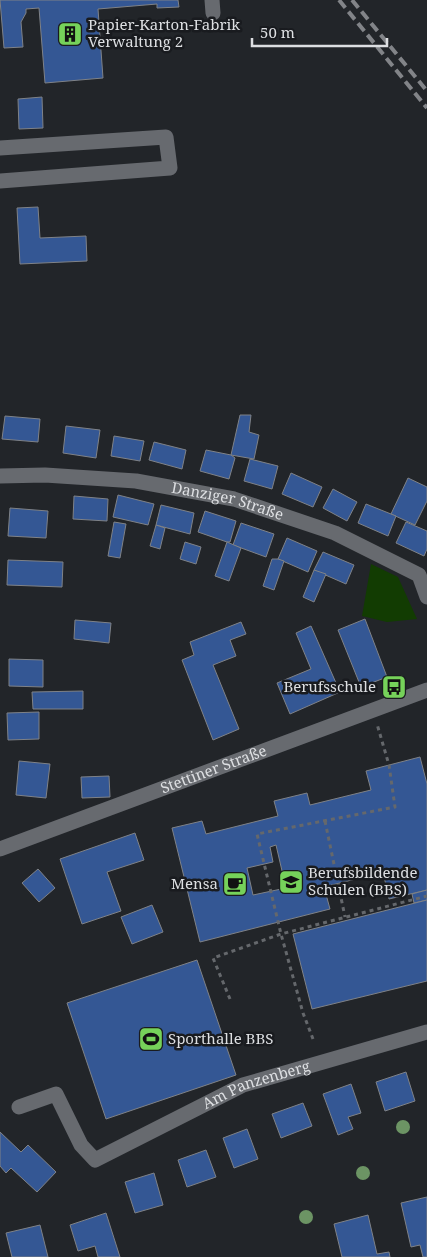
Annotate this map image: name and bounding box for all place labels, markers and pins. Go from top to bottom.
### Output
place label: Papier-Karton-Fabrik Verwaltung 2 [88,14,240,51]
building icon: Papier-Karton-Fabrik Verwaltung 2 [57,21,83,47]
bus stop icon: Berufsschule [381,674,407,700]
place label: Berufsschule [283,676,376,696]
place label: Berufsbildende Schulen (BBS) [308,862,418,899]
school or university icon: Berufsbildende Schulen (BBS) [278,869,304,895]
cafe icon: Mensa [222,871,248,897]
place label: Mensa [171,873,218,893]
sports icon: Sporthalle BBS [138,1026,164,1052]
place label: Sporthalle BBS [168,1028,273,1048]

